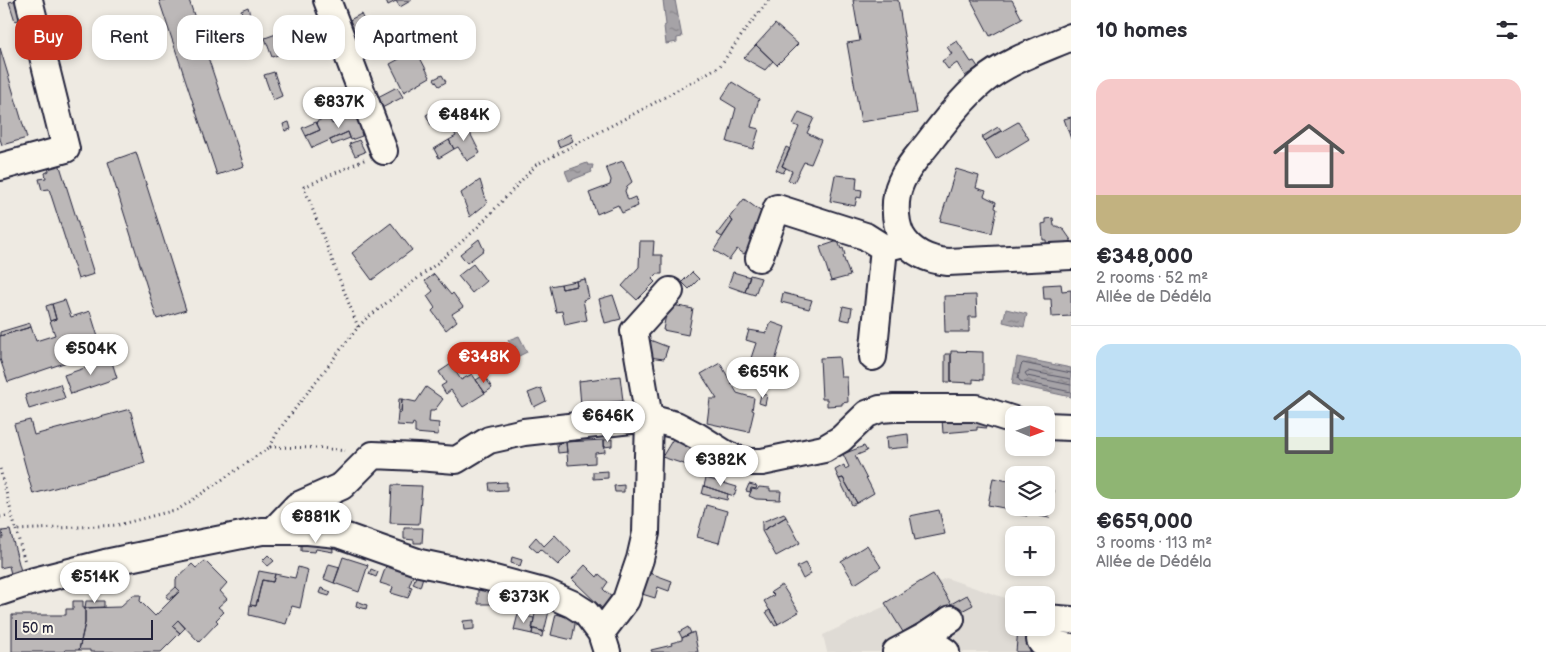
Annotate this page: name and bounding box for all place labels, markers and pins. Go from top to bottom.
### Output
pin: €837K [304,86,374,129]
pin: €484K [429,100,499,142]
pin: €504K [56,334,126,376]
pin: €348K [449,342,519,384]
pin: €659K [728,356,798,399]
pin: €646K [573,400,643,443]
pin: €382K [686,444,756,487]
pin: €881K [281,502,351,544]
pin: €514K [60,562,130,604]
pin: €373K [489,582,559,624]

